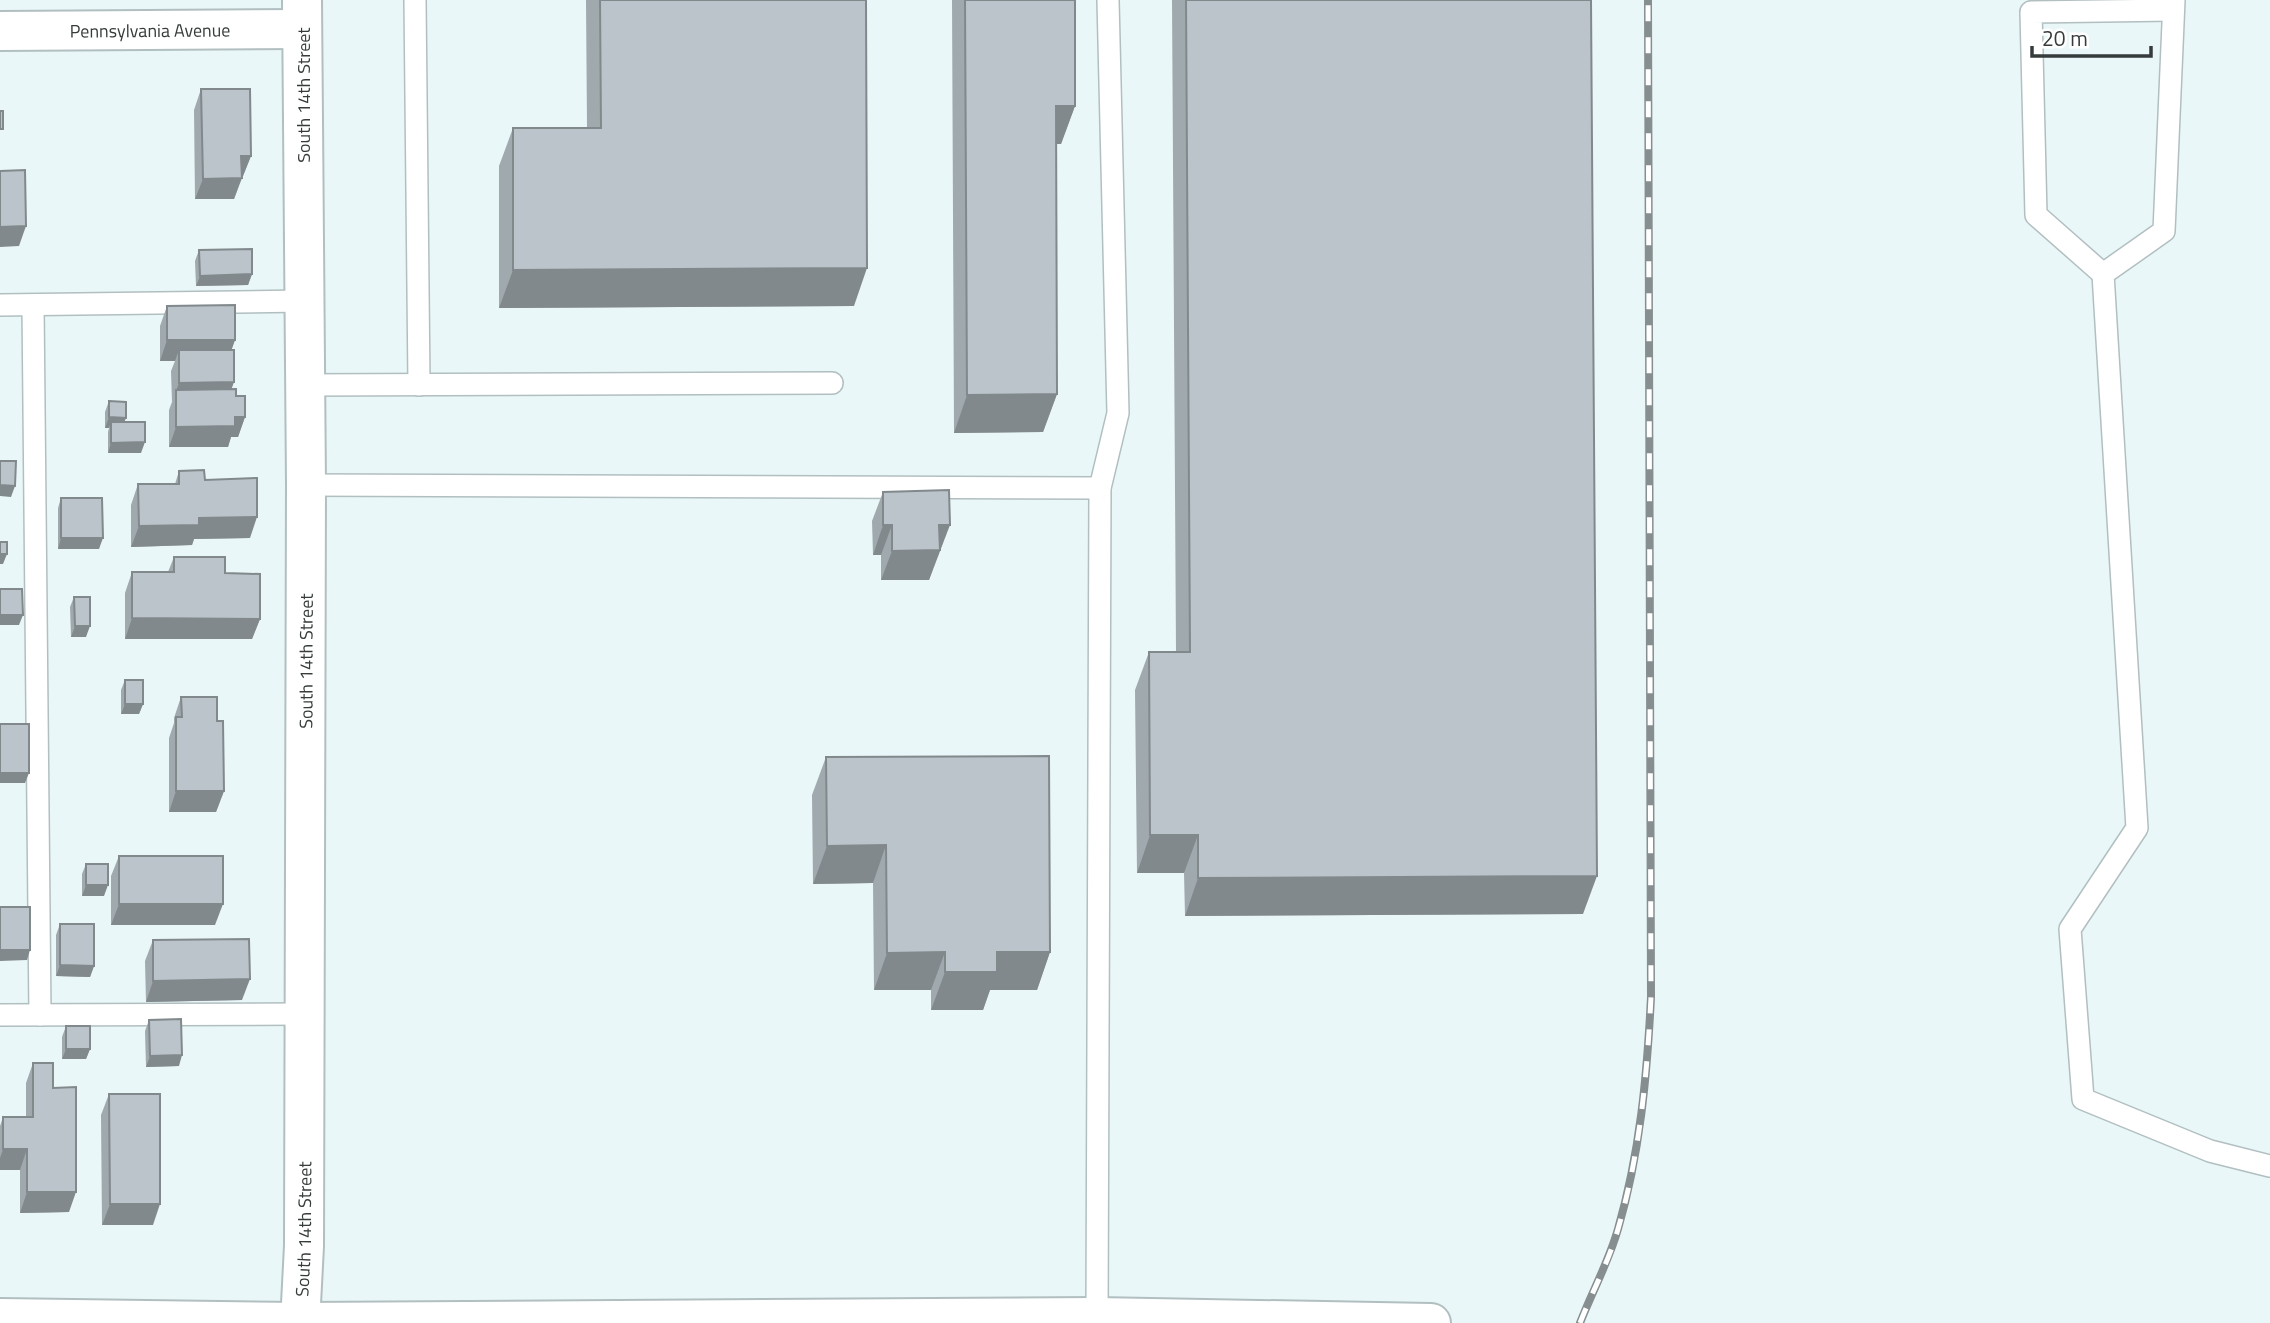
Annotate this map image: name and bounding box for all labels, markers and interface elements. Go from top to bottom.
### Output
scale bar [2032,14,2151,58]
street label: Pennsylvania Avenue [70,16,230,44]
text: 20 m [2042,22,2088,54]
street label: South 14th Street [290,27,317,163]
street label: South 14th Street [292,593,319,729]
street label: South 14th Street [288,1161,318,1297]

